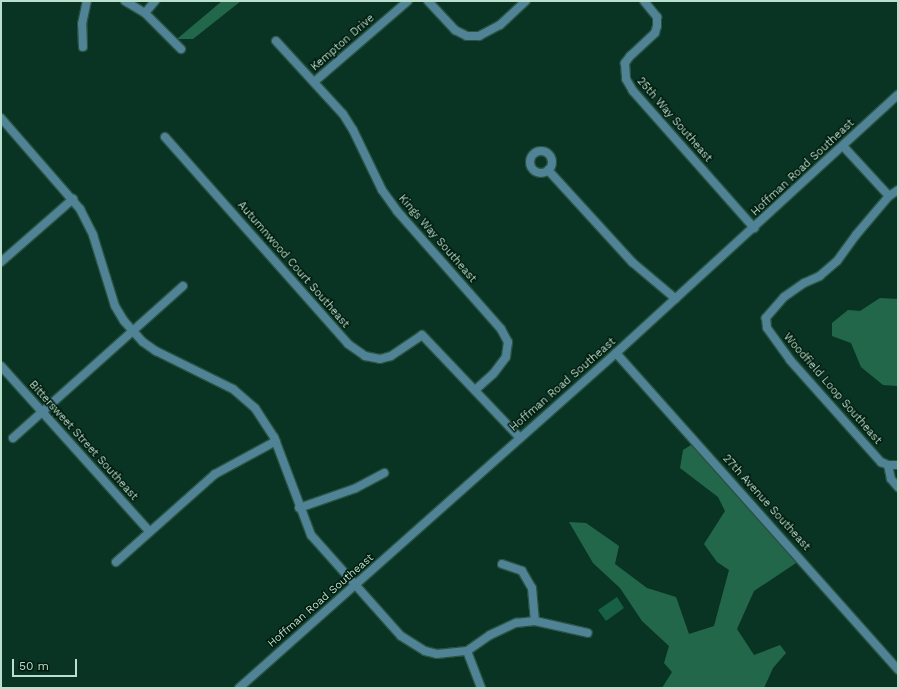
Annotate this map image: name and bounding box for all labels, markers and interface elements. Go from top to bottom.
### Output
street label: Kempton Drive [309,12,377,74]
street label: 25th Way Southeast [633,75,715,165]
street label: Hoffman Road Southeast [749,117,857,219]
street label: Kings Way Southeast [395,192,479,286]
street label: Autumnwood Court Southeast [234,199,352,331]
street label: Woodfield Loop Southeast [780,331,884,447]
street label: Hoffman Road Southeast [507,335,619,435]
street label: Bittersweet Street Southeast [26,379,140,503]
street label: 27th Avenue Southeast [719,452,813,554]
street label: Hoffman Road Southeast [265,551,377,651]
scale bar [14,651,79,677]
text: 50 m [19,659,49,673]

